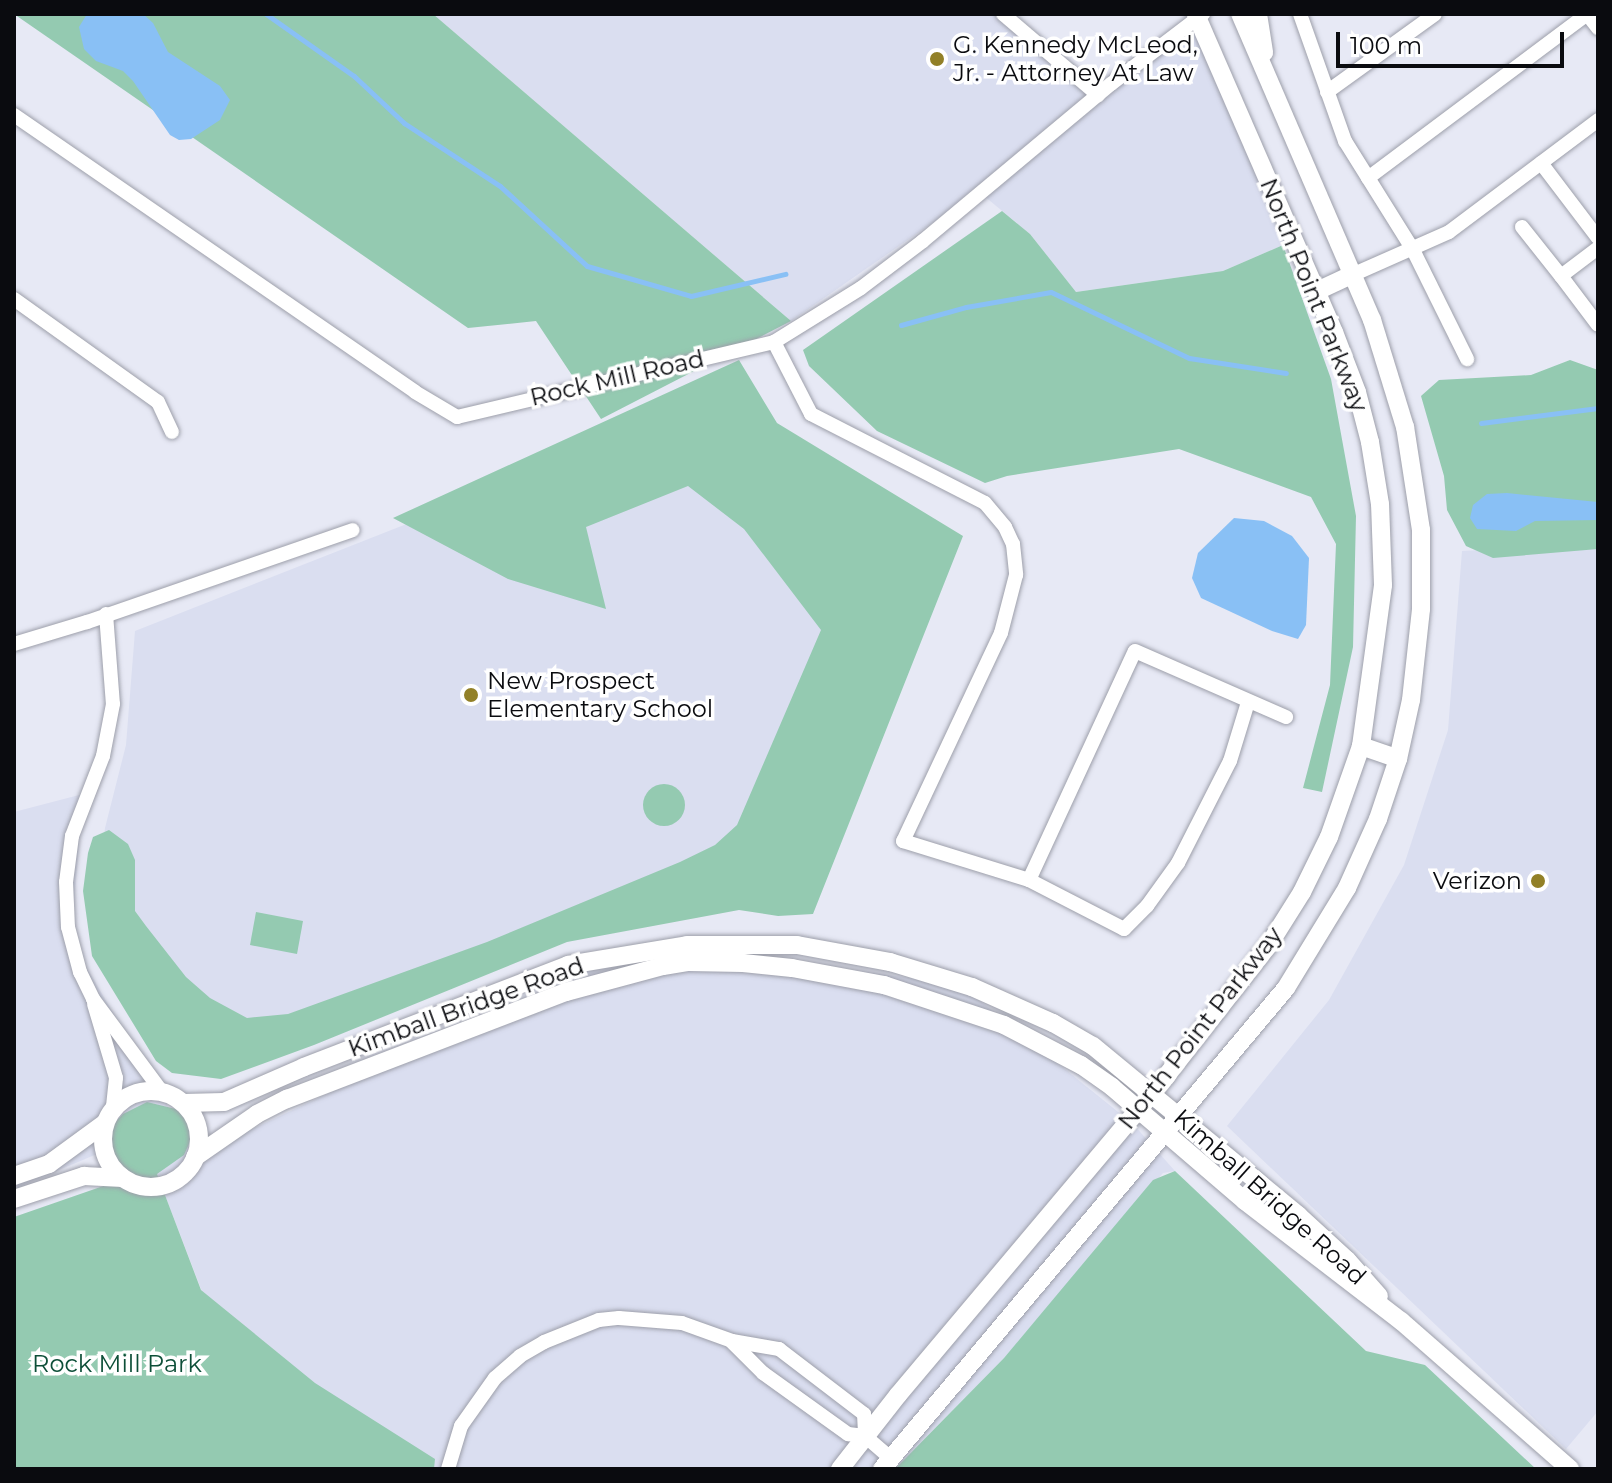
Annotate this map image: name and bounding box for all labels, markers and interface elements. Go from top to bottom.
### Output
scale bar [1340,16,1568,66]
place label: G. Kennedy McLeod, Jr. - Attorney At Law [953,31,1198,87]
text: 100 m [1350,31,1422,60]
marker: G. Kennedy McLeod, Jr. - Attorney At Law [928,50,946,68]
street label: North Point Parkway [1254,174,1374,416]
street label: Rock Mill Road [527,344,707,412]
place label: New Prospect Elementary School [487,667,713,723]
marker: New Prospect Elementary School [462,686,480,704]
place label: Verizon [1433,867,1522,895]
marker: Verizon [1529,872,1547,890]
street label: North Point Parkway [1112,921,1288,1135]
street label: Kimball Bridge Road [344,951,588,1063]
street label: Kimball Bridge Road [1168,1103,1372,1291]
park label: Rock Mill Park [32,1350,202,1378]

